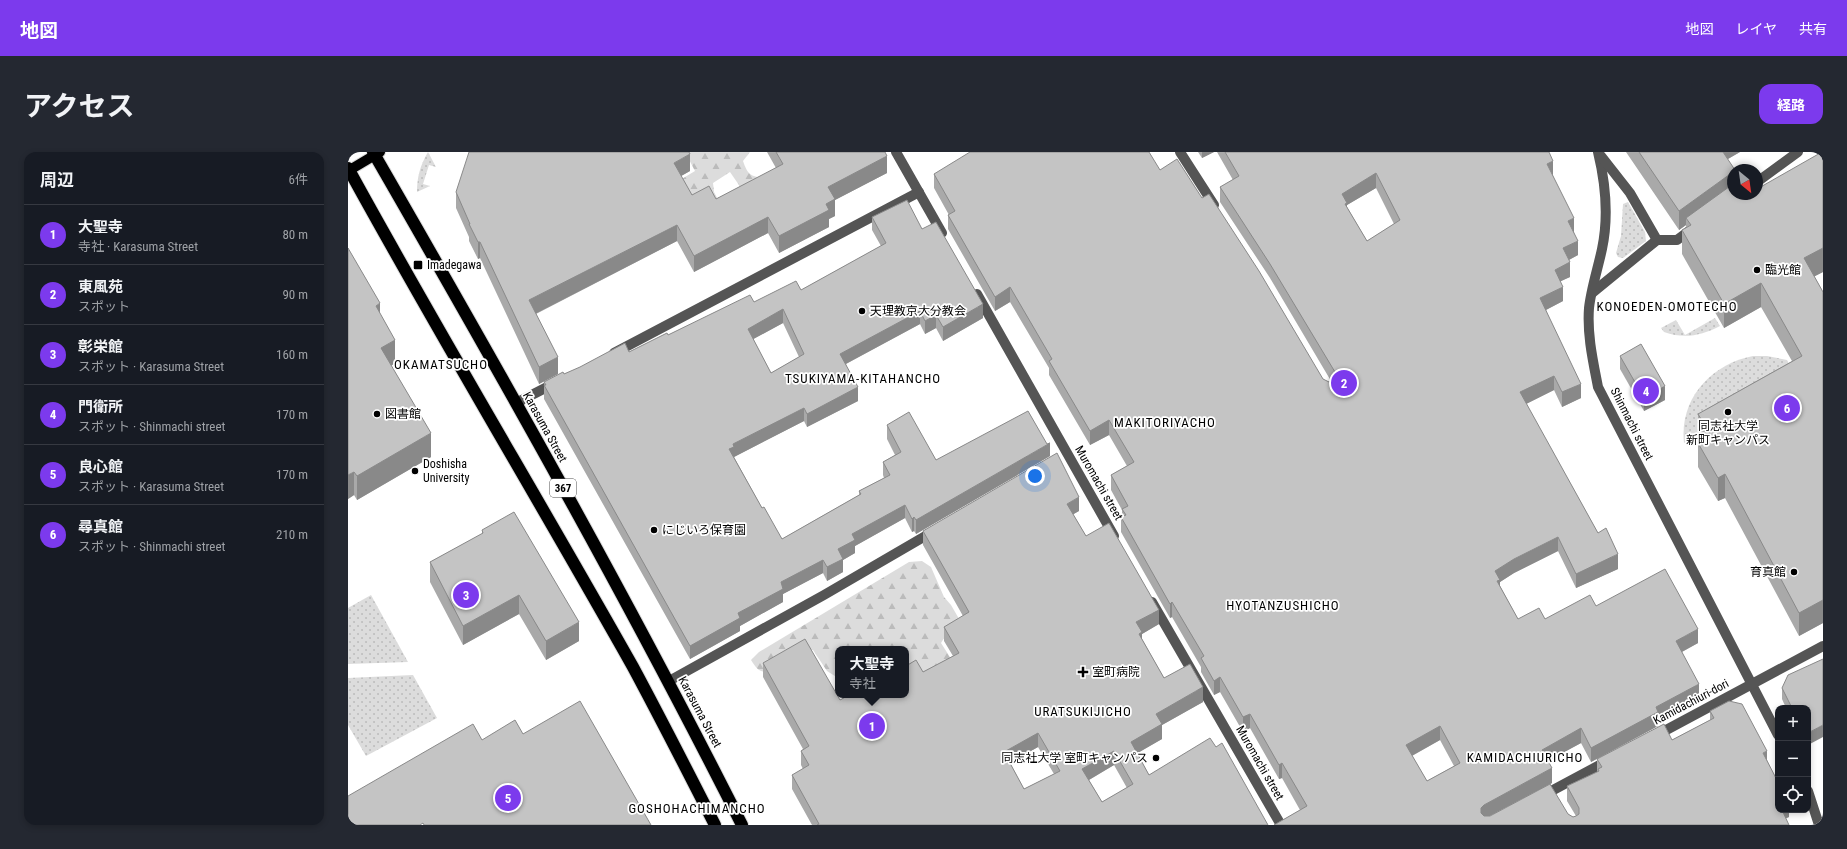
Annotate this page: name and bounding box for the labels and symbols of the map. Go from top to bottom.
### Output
north arrow [1727,164,1763,200]
place label: Imadegawa [427,258,482,272]
marker: Imadegawa [412,259,424,271]
place label: 臨光館 [1765,263,1801,277]
marker: 臨光館 [1752,265,1762,275]
district label: KONOEDEN-OMOTECHO [1597,299,1737,314]
place label: 天理教京大分教会 [870,304,966,318]
marker: 天理教京大分教会 [857,306,867,316]
district label: OKAMATSUCHO [394,357,488,372]
pin: 2 [1331,368,1357,398]
district label: TSUKIYAMA-KITAHANCHO [785,371,941,386]
pin: 4 [1633,376,1659,406]
street label: Shinmachi street [1608,385,1657,463]
street label: Karasuma Street [520,389,570,465]
pin: 6 [1774,393,1800,423]
place label: 図書館 [385,407,421,421]
marker: 同志社大学 新町キャンパス [1723,407,1733,417]
marker: 図書館 [372,409,382,419]
district label: MAKITORIYACHO [1114,415,1216,430]
place label: 同志社大学 新町キャンパス [1686,419,1770,447]
street label: Muromachi street [1072,443,1126,523]
place label: Doshisha University [423,457,469,485]
marker: Doshisha University [410,466,420,476]
your location [1025,466,1045,486]
road number: 367 [550,479,576,497]
place label: にじいろ保育園 [662,523,746,537]
marker: にじいろ保育園 [649,525,659,535]
place label: 育真館 [1750,565,1786,579]
marker: 育真館 [1789,567,1799,577]
pin: 3 [453,580,479,610]
district label: HYOTANZUSHICHO [1226,598,1340,613]
place label: 室町病院 [1092,665,1140,679]
marker: 室町病院 [1077,666,1089,678]
street label: Karasuma Street [675,674,725,750]
street label: Kamidachiuri-dori [1651,676,1731,728]
district label: URATSUKIJICHO [1034,704,1132,719]
pin: 1 [859,711,885,741]
street label: Muromachi street [1233,723,1287,803]
district label: KAMIDACHIURICHO [1467,750,1583,765]
place label: 同志社大学 室町キャンパス [1001,751,1148,765]
marker: 同志社大学 室町キャンパス [1151,753,1161,763]
pin: 5 [495,783,521,813]
district label: GOSHOHACHIMANCHO [628,801,766,816]

